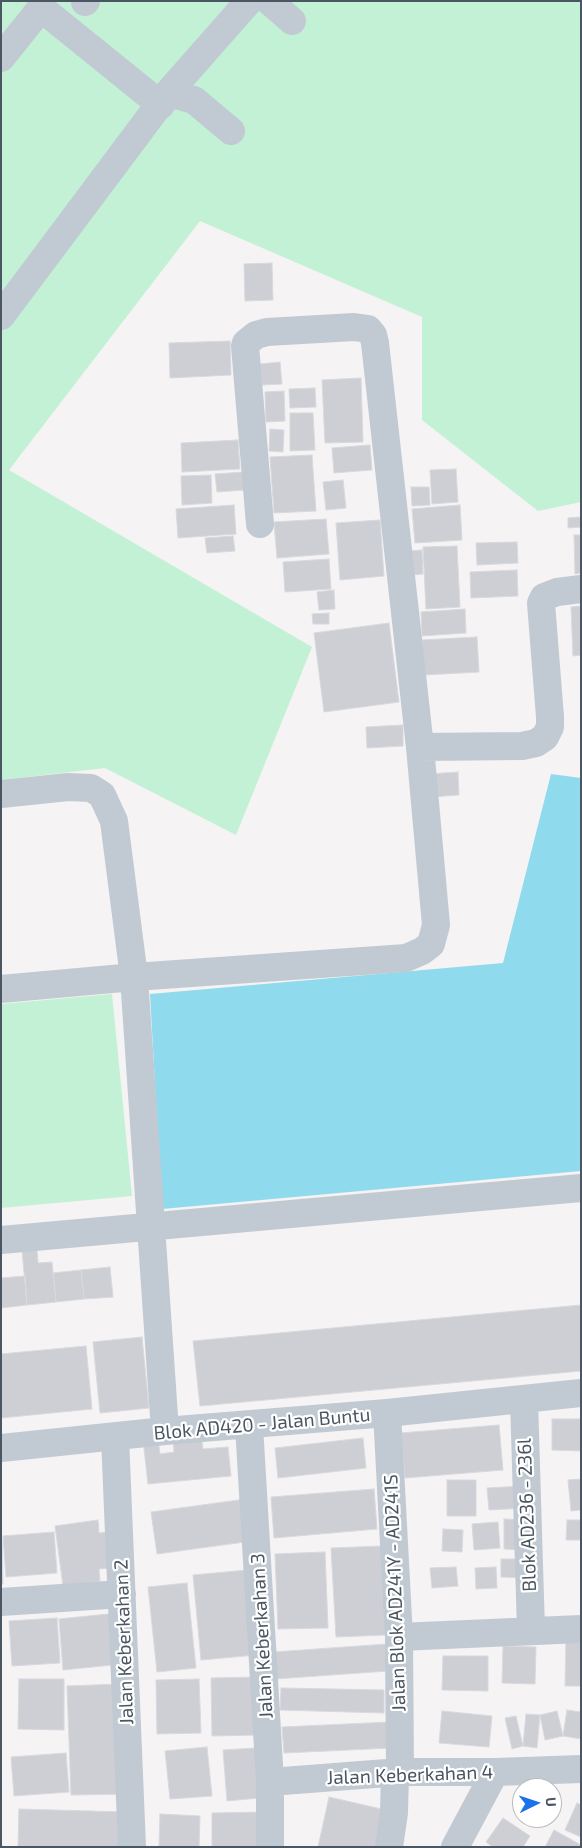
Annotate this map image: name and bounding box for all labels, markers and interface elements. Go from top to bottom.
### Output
street label: Blok AD420 - Jalan Buntu [153,1403,371,1445]
street label: Blok AD236 - 236l [513,1438,541,1592]
street label: Jalan Blok AD241Y - AD241S [379,1474,411,1712]
street label: Jalan Keberkahan 3 [246,1553,278,1719]
street label: Jalan Keberkahan 2 [110,1559,138,1725]
street label: Jalan Keberkahan 4 [326,1761,494,1789]
north arrow [512,1778,562,1828]
text: U [543,1797,560,1807]

